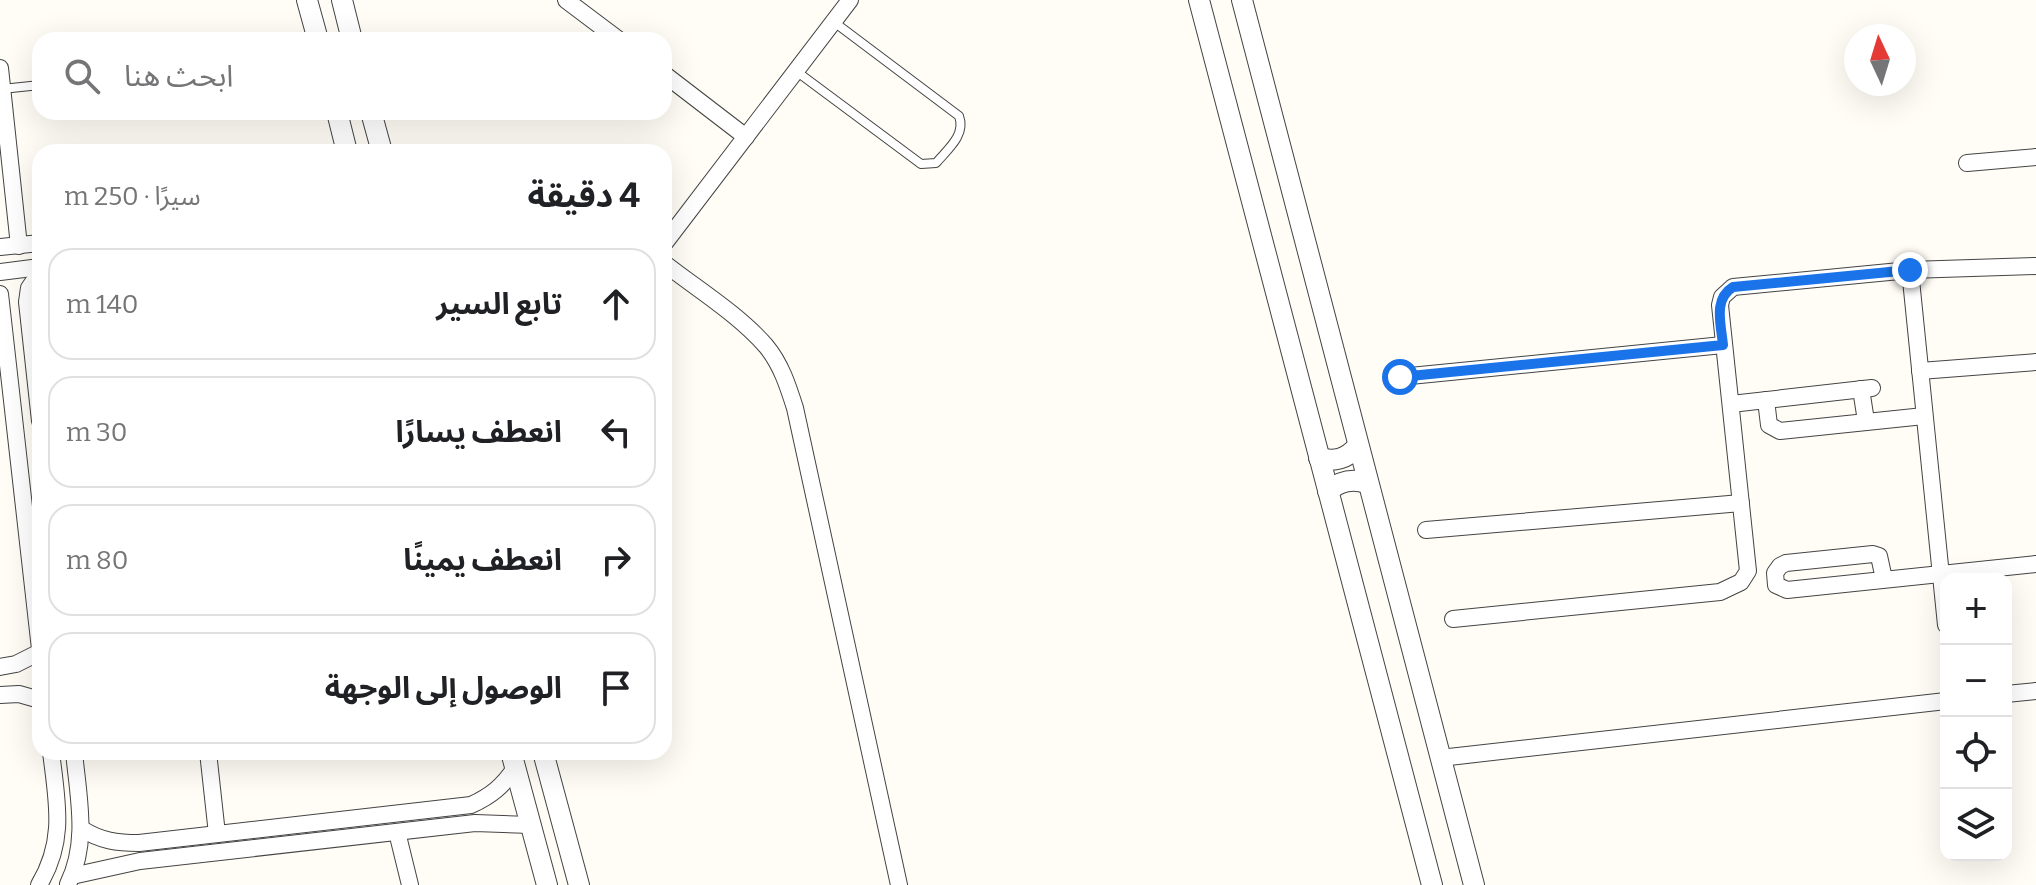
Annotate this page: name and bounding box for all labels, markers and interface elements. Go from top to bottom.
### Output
north arrow [1844,24,1916,96]
search box [32,32,672,120]
icon: search [60,54,104,98]
text: ابحث هنا [124,58,233,94]
text: 4 دقيقة [528,175,640,216]
text: سيرًا · 250 m [64,181,201,212]
route end [1892,252,1928,288]
icon: ahead [594,282,638,326]
text: تابع السير [436,286,562,322]
text: 140 m [66,289,138,320]
route start [1382,359,1418,395]
icon: left [594,410,638,454]
text: انعطف يسارًا [395,414,562,450]
text: 30 m [66,417,128,448]
icon: right [594,538,638,582]
text: انعطف يمينًا [403,542,562,578]
text: 80 m [66,545,128,576]
map controls [1940,573,2012,861]
button: + [1940,573,2012,645]
button: − [1940,645,2012,717]
icon: arrive [594,666,638,710]
text: الوصول إلى الوجهة [325,670,562,706]
button: locate [1940,717,2012,789]
button: layers [1940,789,2012,861]

